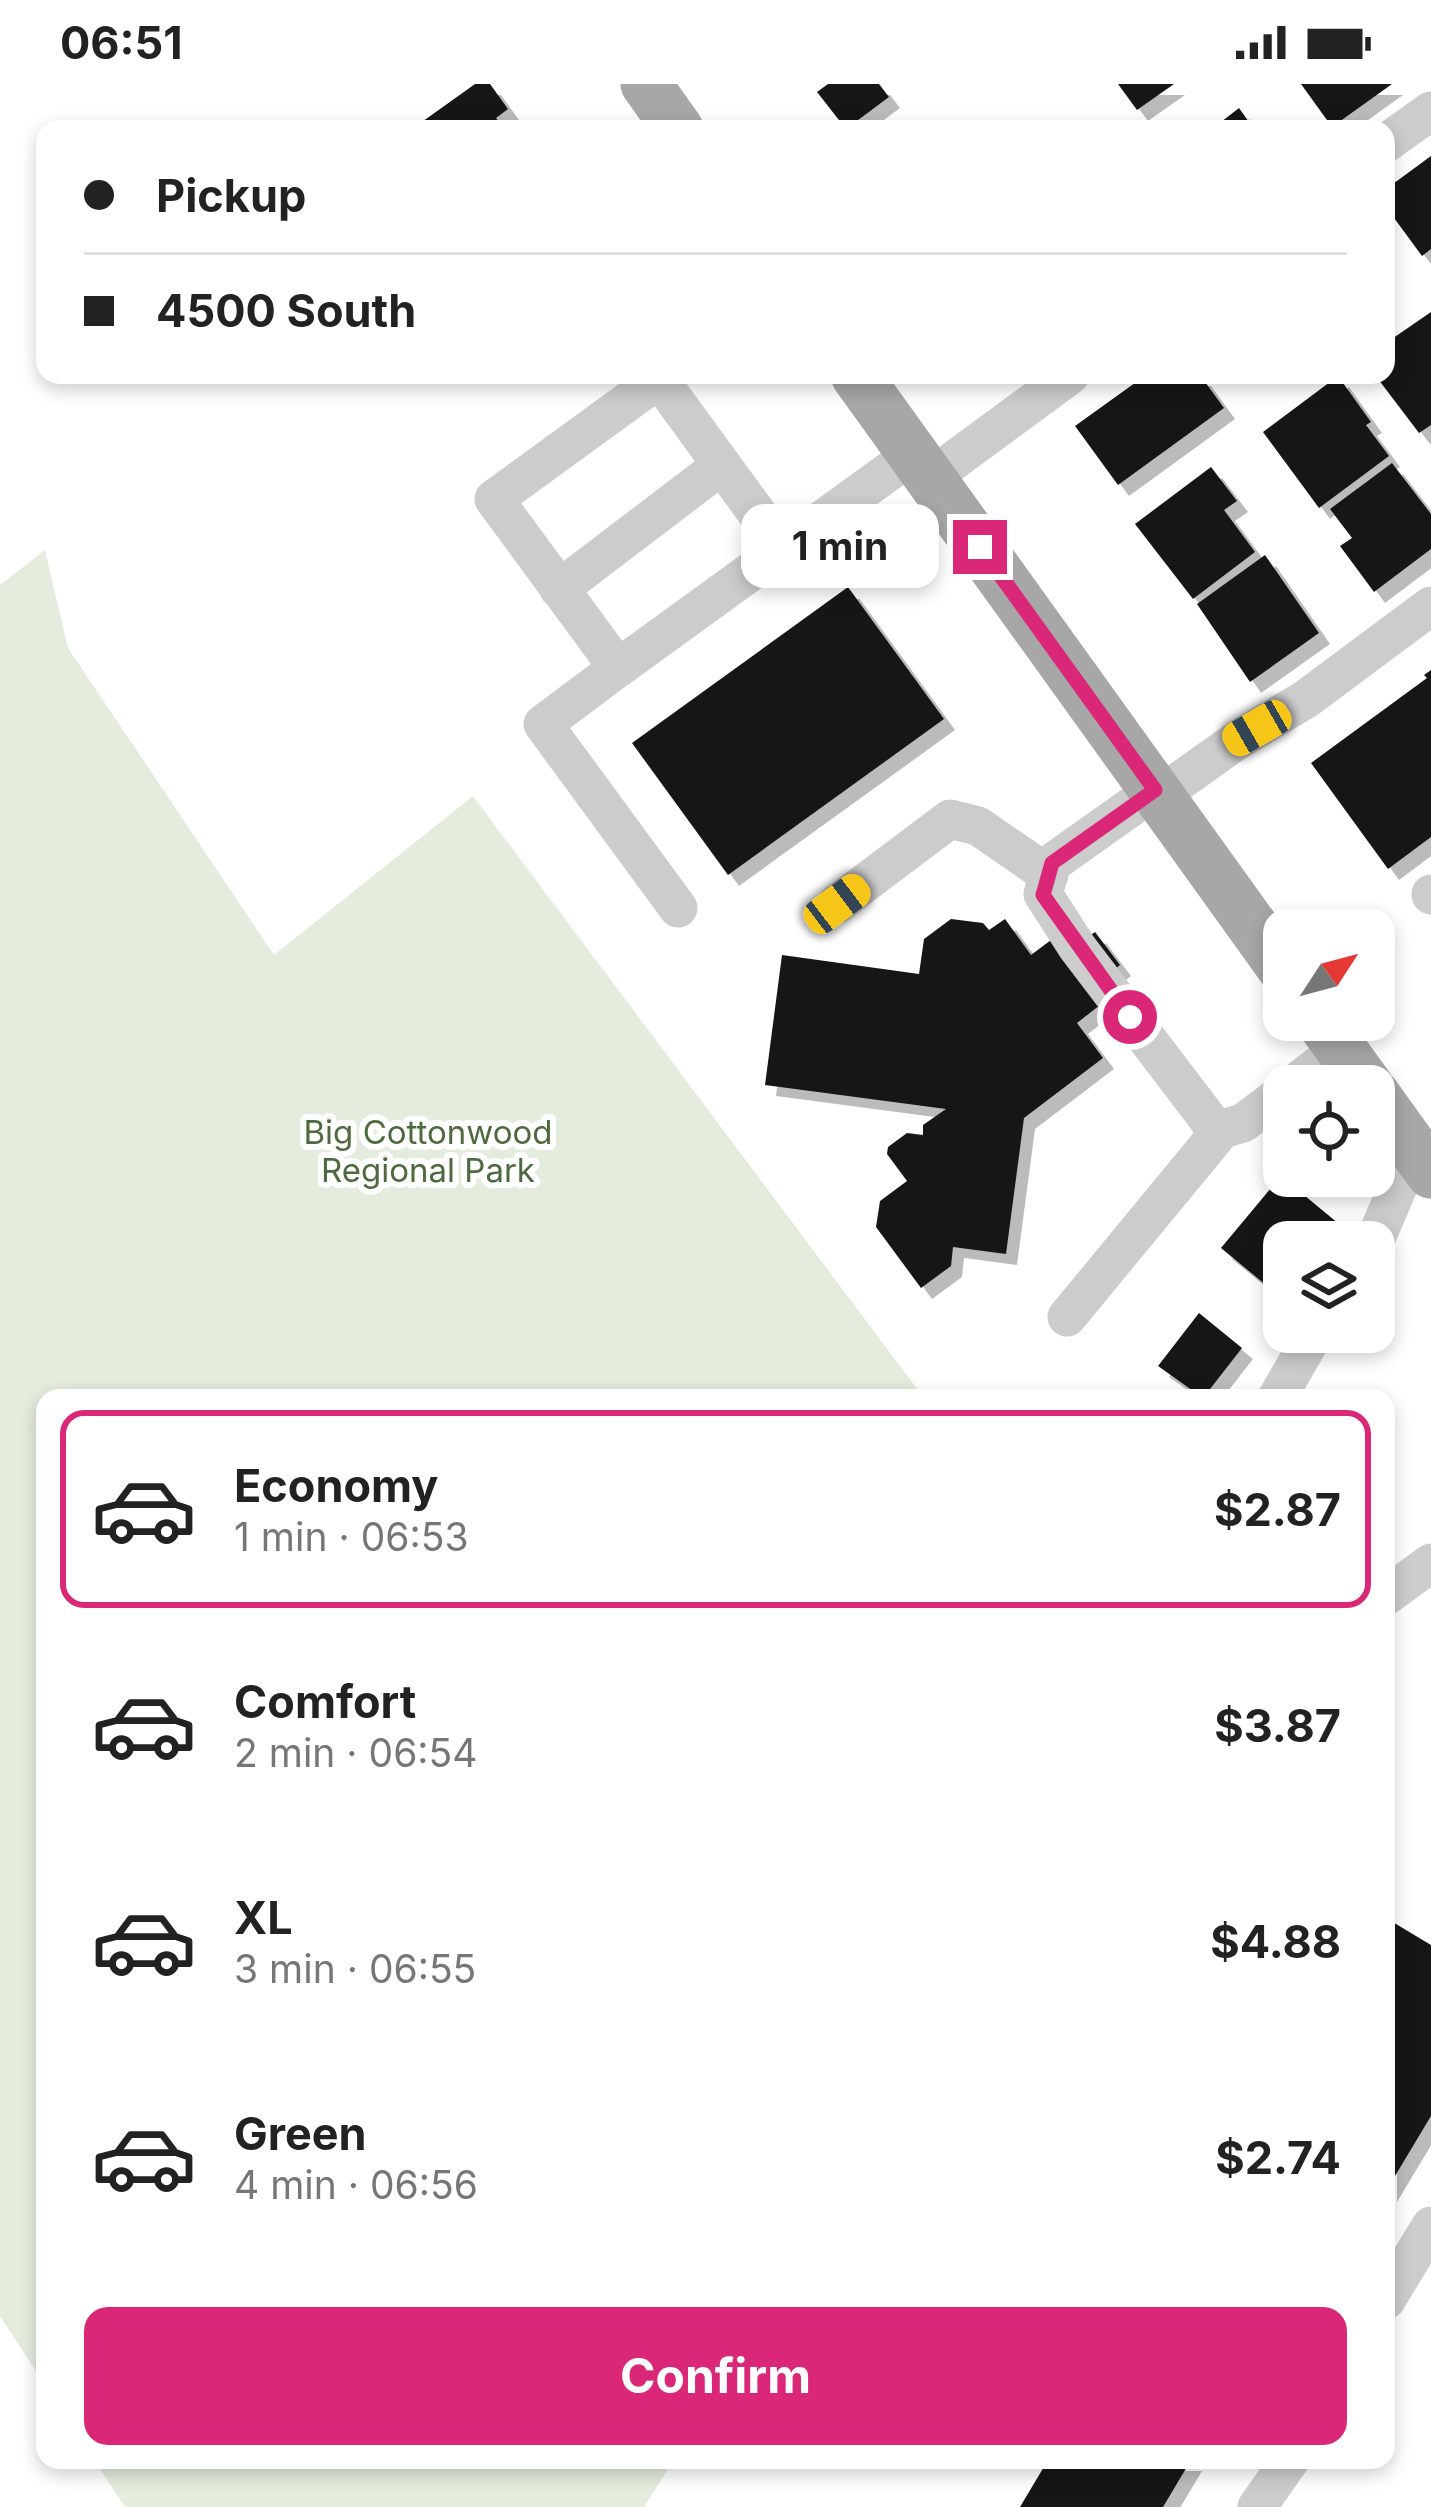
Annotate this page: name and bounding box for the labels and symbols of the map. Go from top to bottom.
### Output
callout: 1 min [740,505,938,589]
route end [953,520,1007,574]
car [1217,694,1297,762]
car [797,868,877,940]
north arrow [1263,909,1395,1041]
route start [1103,990,1157,1044]
park label: Big Cottonwood Regional Park [304,1112,552,1190]

